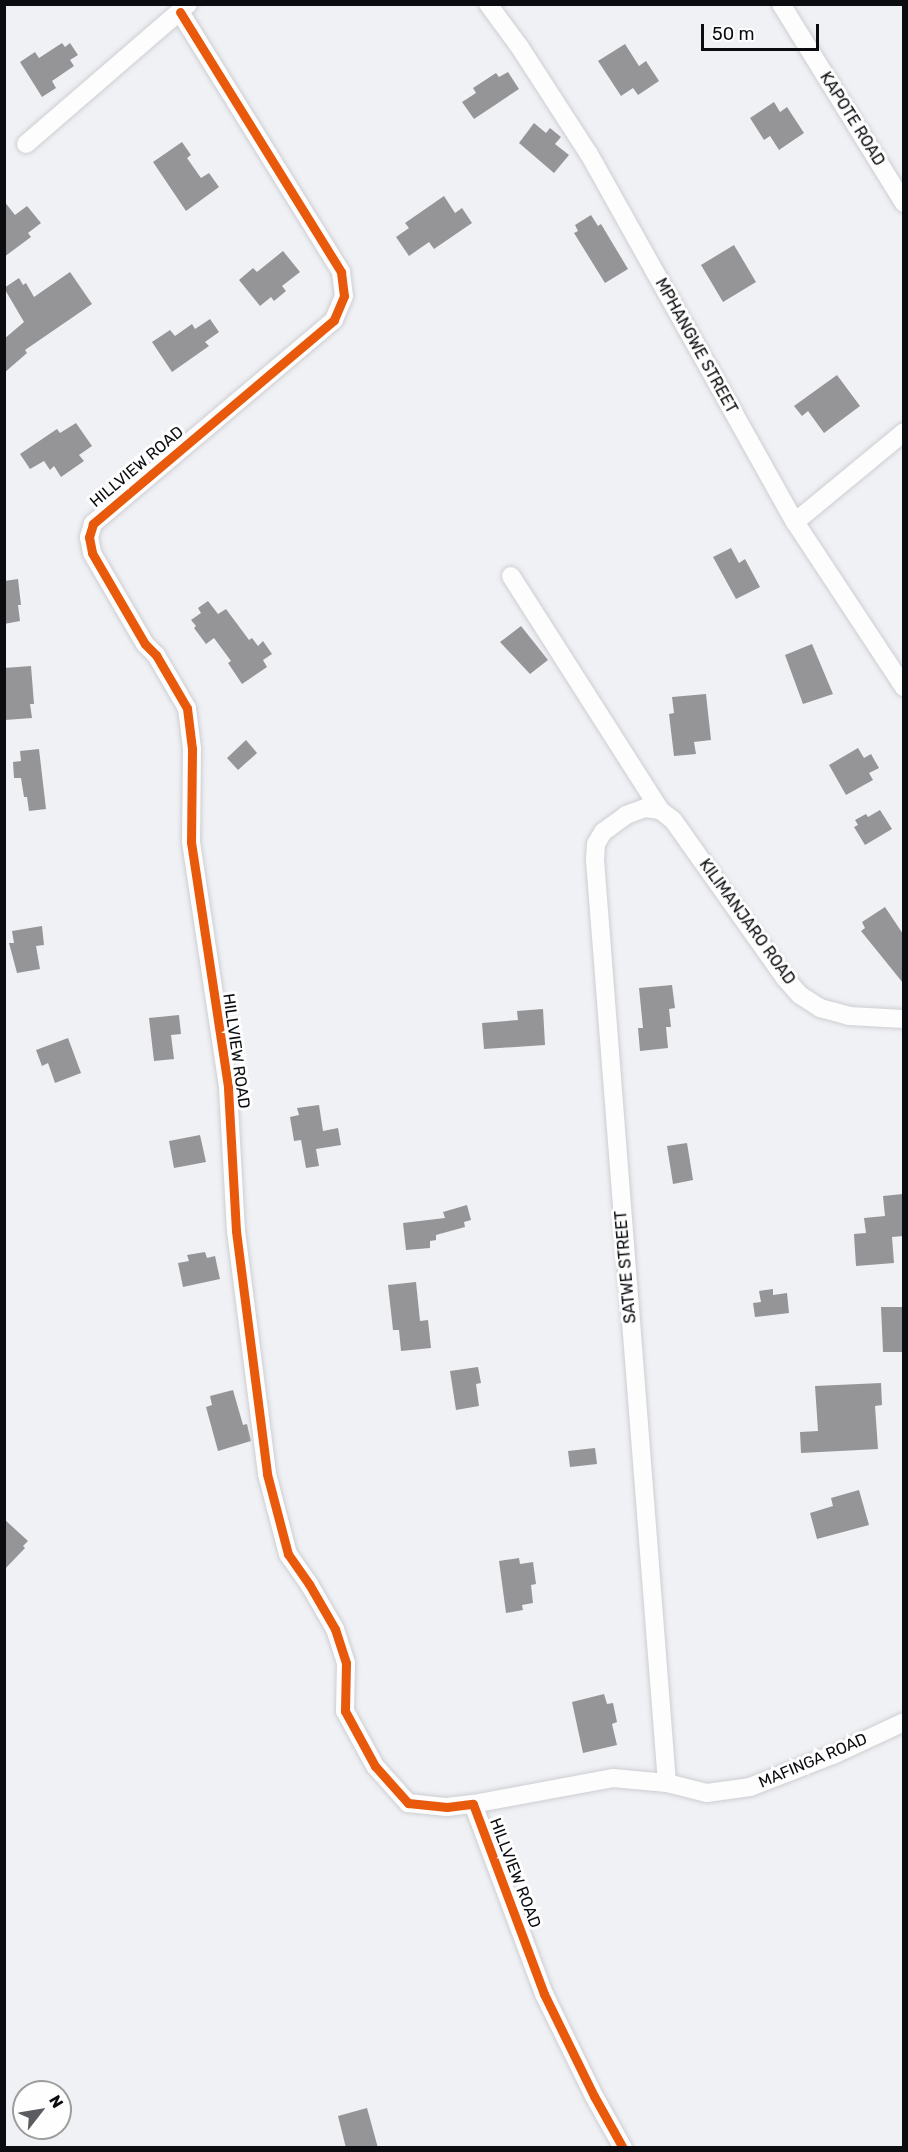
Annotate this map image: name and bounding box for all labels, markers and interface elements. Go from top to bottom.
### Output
scale bar [704,12,822,50]
text: 50 m [712,23,755,45]
street label: KAPOTE ROAD [816,69,888,169]
street label: MPHANGWE STREET [651,275,741,417]
street label: HILLVIEW ROAD [86,422,188,512]
street label: KILIMANJARO ROAD [695,855,799,989]
street label: HILLVIEW ROAD [218,992,254,1110]
street label: SATWE STREET [612,1210,640,1324]
street label: MAFINGA ROAD [756,1729,870,1793]
street label: HILLVIEW ROAD [485,1815,545,1931]
north arrow [12,2080,72,2140]
text: N [45,2092,67,2111]

